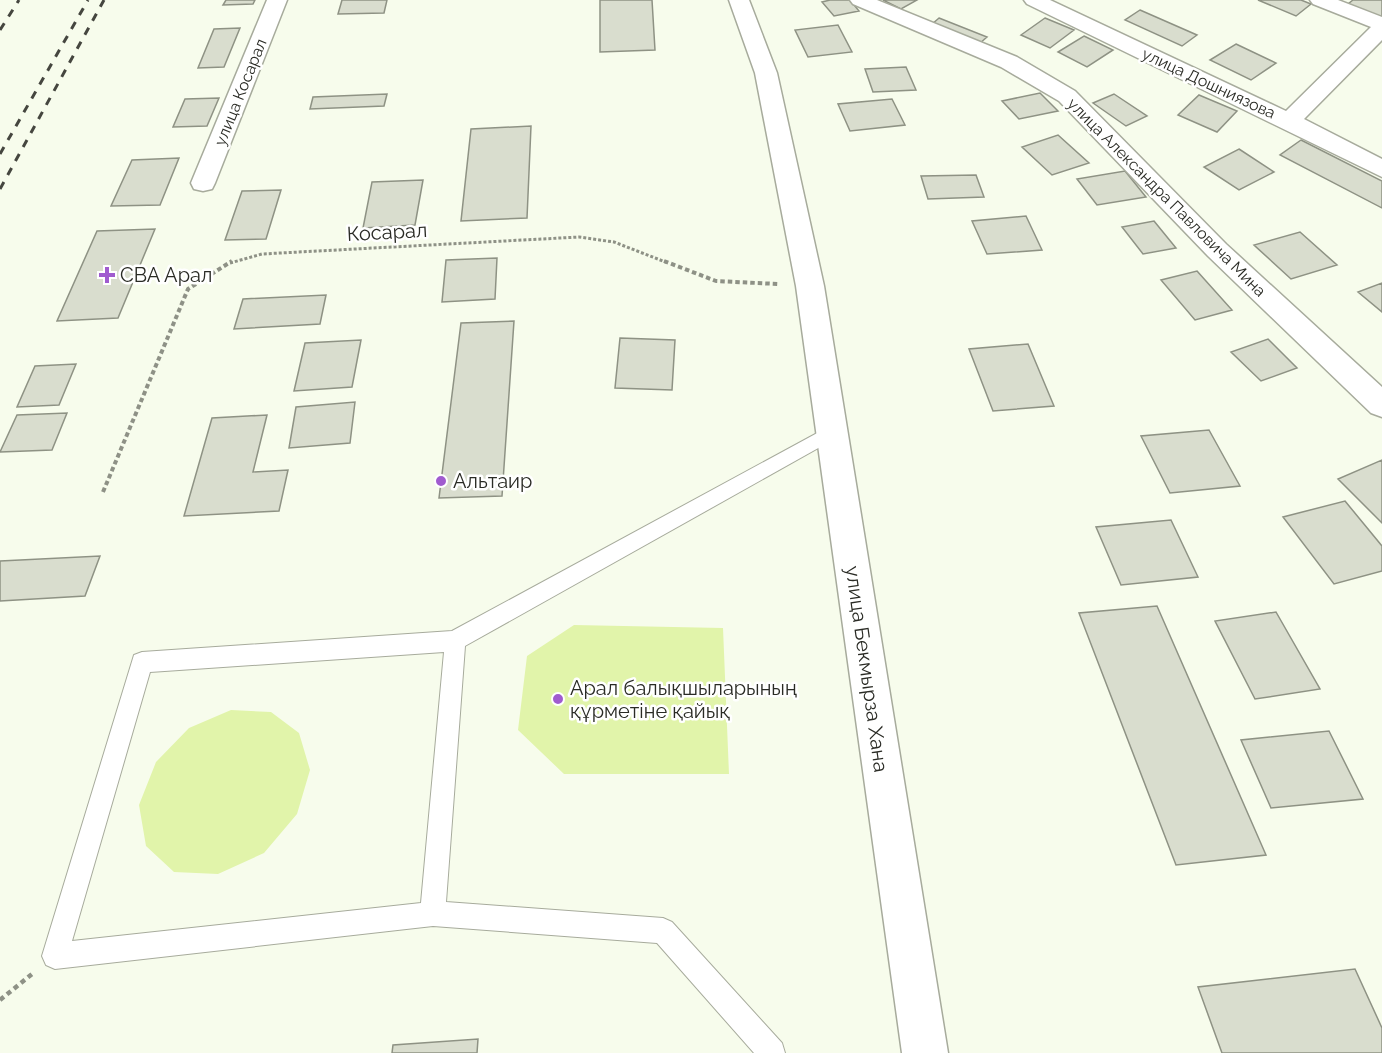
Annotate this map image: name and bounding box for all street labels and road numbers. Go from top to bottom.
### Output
street label: улица Косарал [210,36,271,148]
street label: улица Дошниязова [1139,44,1278,123]
street label: улица Александра Павловича Мина [1063,94,1270,301]
street label: Косарал [346,218,428,246]
street label: улица Бекмырза Хана [841,564,893,774]

